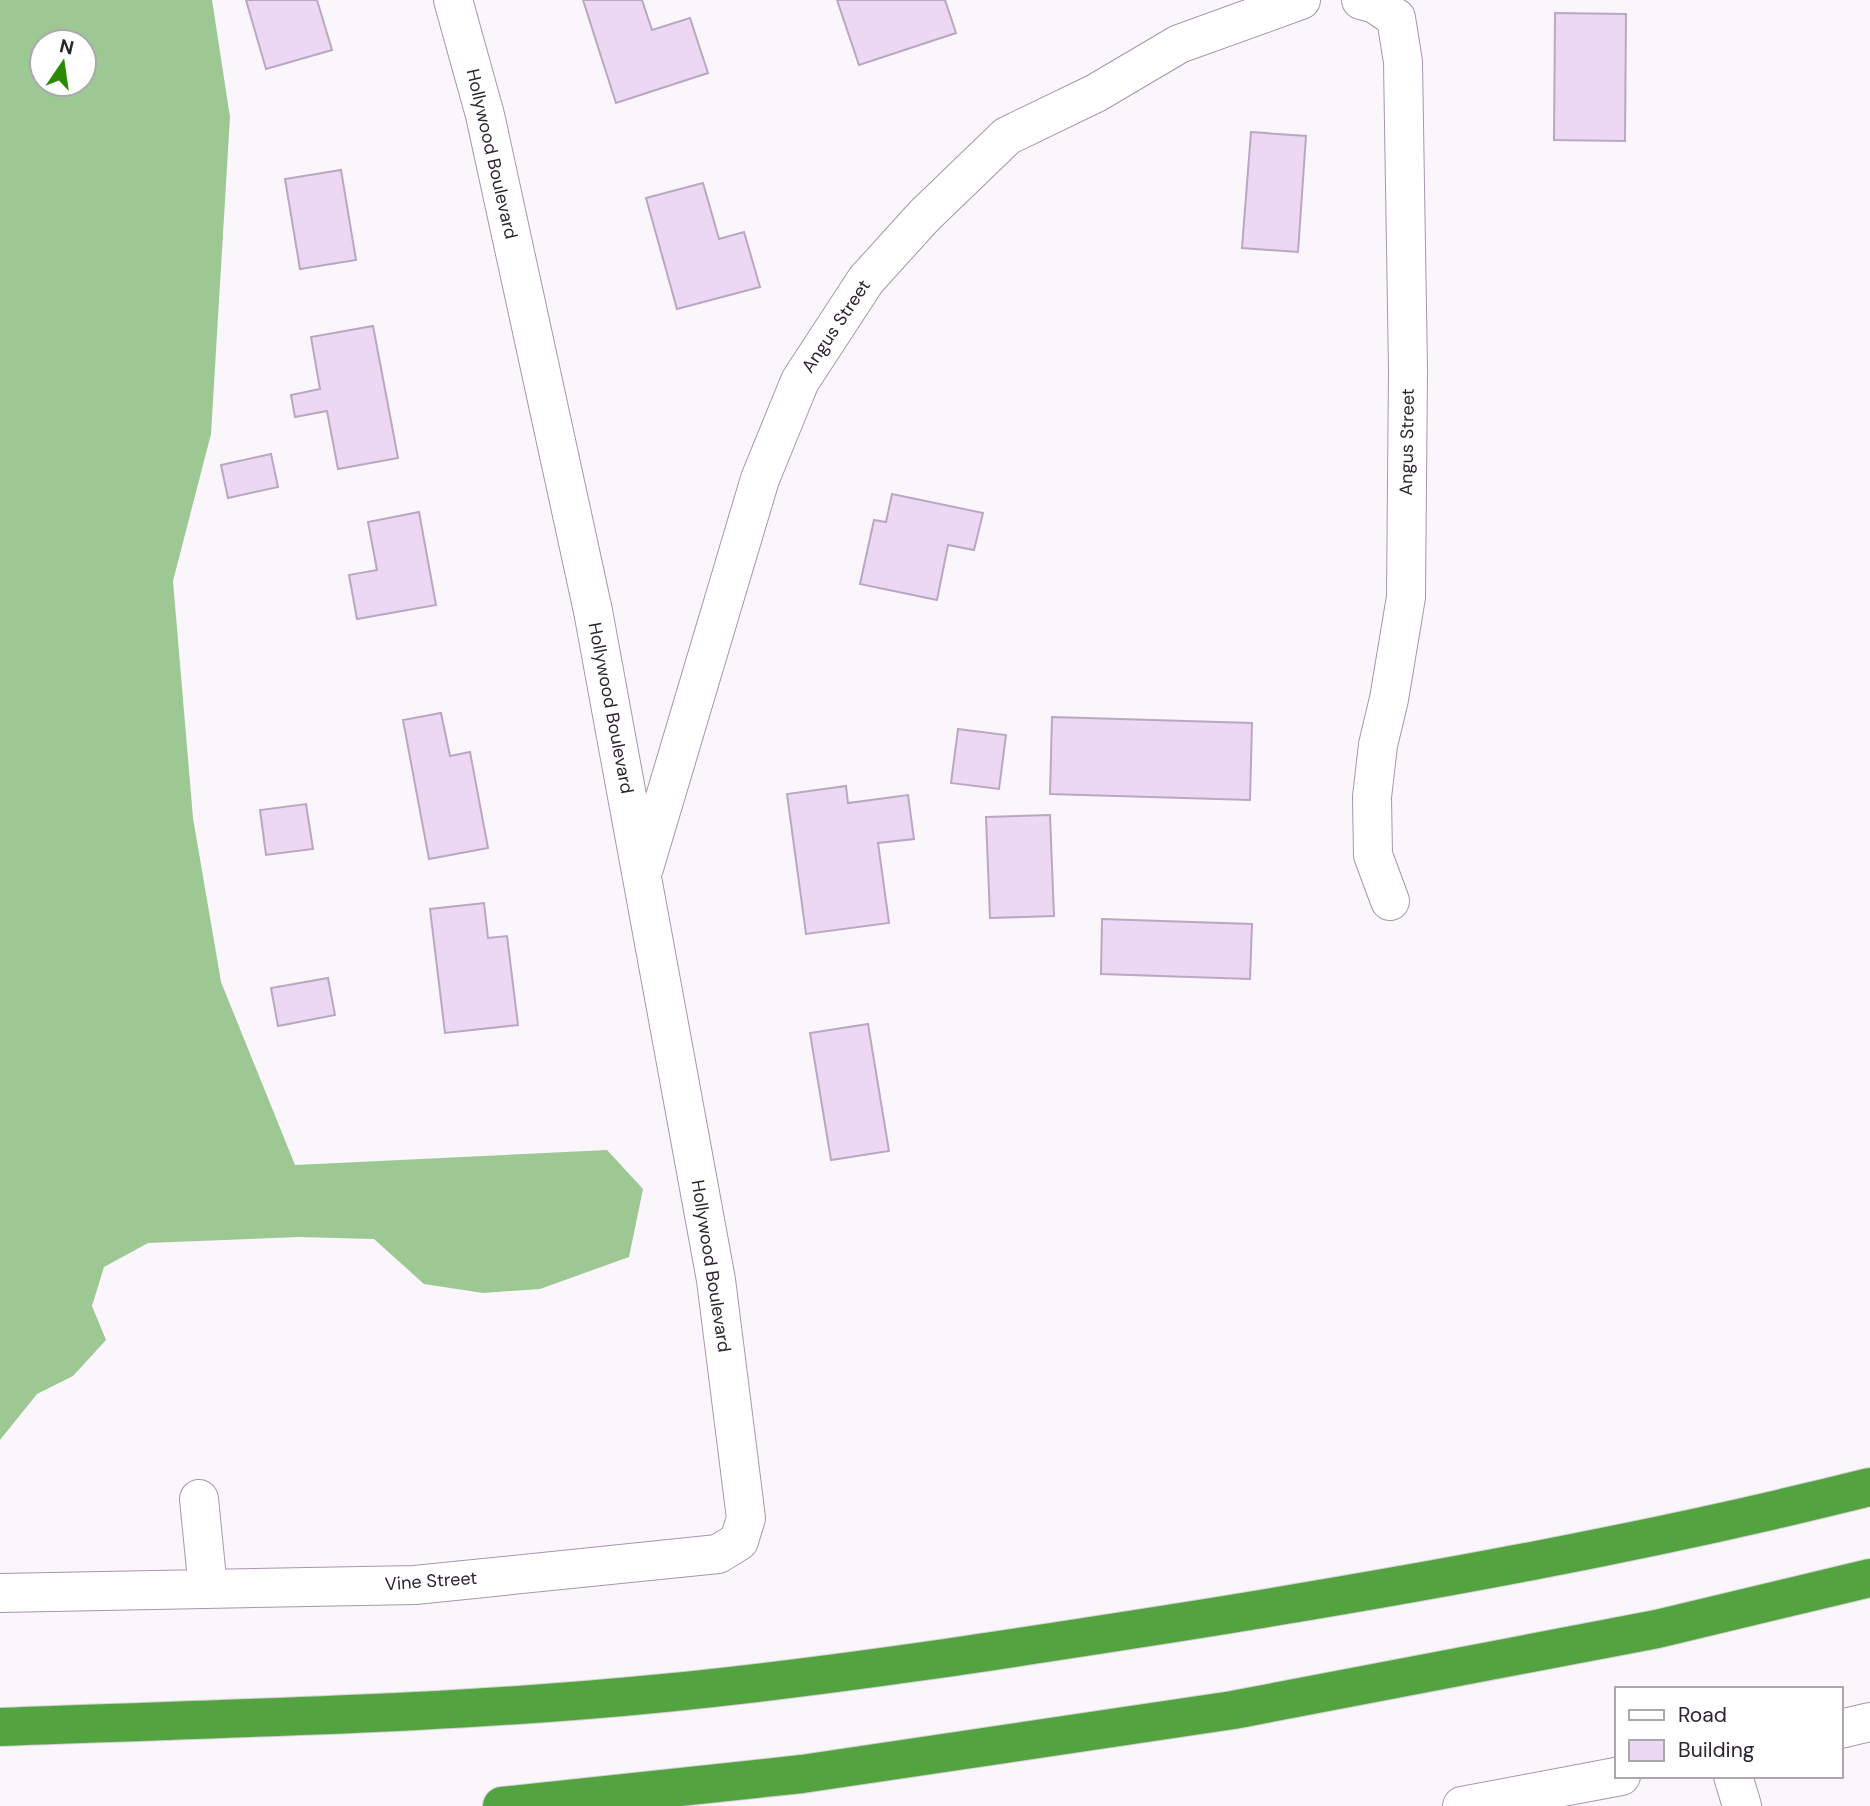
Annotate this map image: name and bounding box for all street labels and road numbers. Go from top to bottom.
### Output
street label: Hollywood Boulevard [461,67,523,241]
street label: Angus Street [796,275,876,377]
street label: Angus Street [1394,388,1420,496]
street label: Hollywood Boulevard [583,620,639,796]
street label: Hollywood Boulevard [686,1178,736,1354]
street label: Vine Street [384,1566,478,1596]

